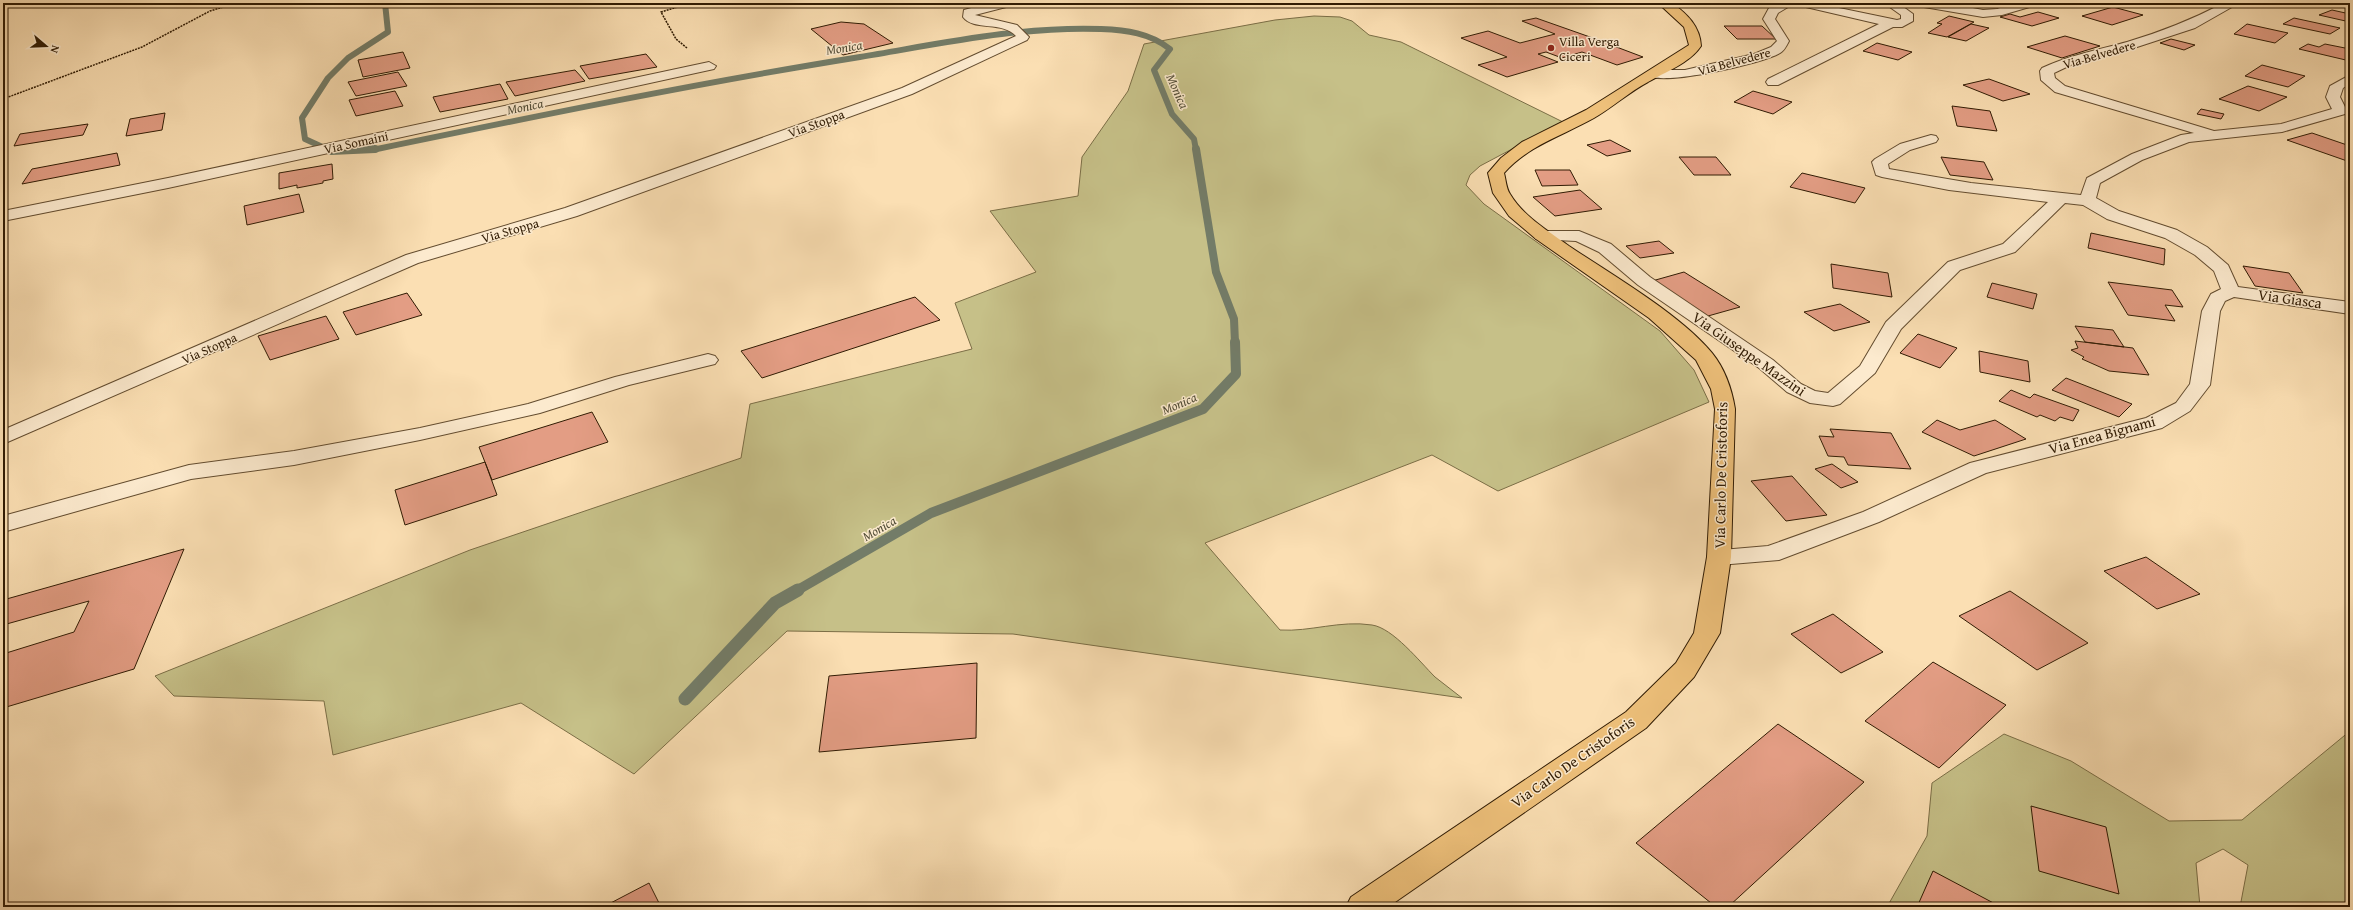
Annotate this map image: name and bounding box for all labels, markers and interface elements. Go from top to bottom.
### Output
north arrow [26,26,66,66]
place label: Villa Verga Ciceri [1559,32,1620,66]
water label: Monica [825,35,864,60]
street label: Via Belvedere [2061,35,2138,74]
text: N [46,43,64,56]
marker: Villa Verga Ciceri [1546,43,1556,53]
street label: Via Belvedere [1696,43,1773,80]
water label: Monica [1161,71,1194,112]
water label: Monica [505,94,545,119]
street label: Via Stoppa [785,104,848,142]
street label: Via Somaini [322,126,390,159]
street label: Via Stoppa [479,213,542,248]
street label: Via Giasca [2257,284,2323,313]
street label: Via Giuseppe Mazzini [1688,306,1810,401]
street label: Via Stoppa [178,327,241,369]
water label: Monica [1159,388,1200,419]
street label: Via Carlo De Cristoforis [1709,401,1732,549]
street label: Via Enea Bignami [2046,410,2158,459]
water label: Monica [859,511,900,546]
street label: Via Carlo De Cristoforis [1507,711,1639,812]

